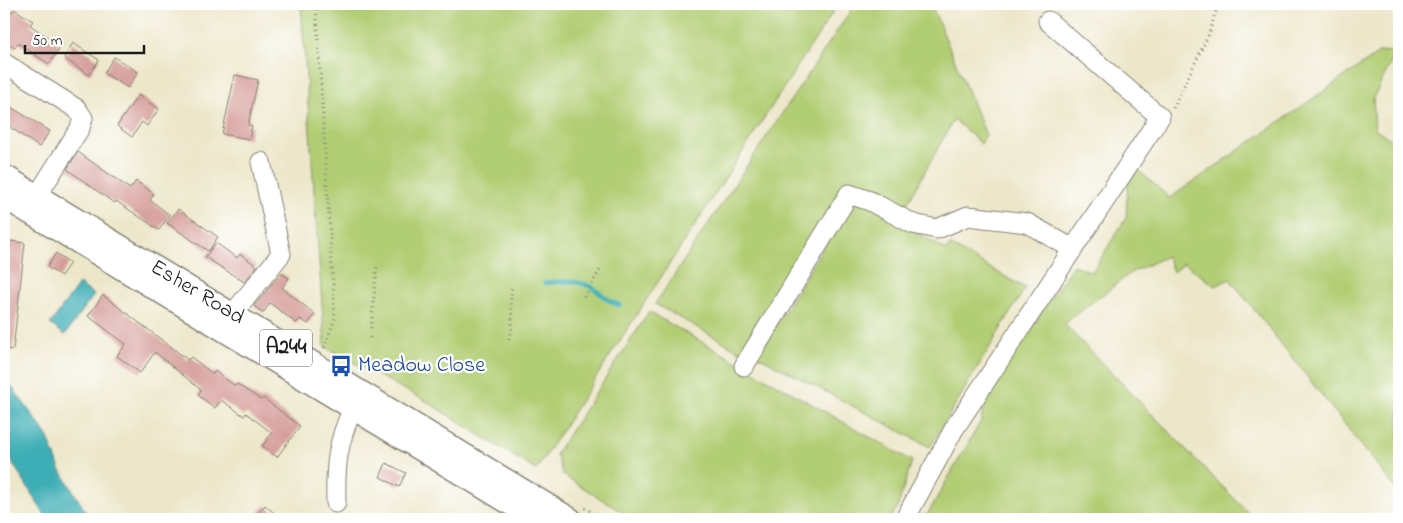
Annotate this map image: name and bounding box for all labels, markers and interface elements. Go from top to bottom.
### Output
scale bar [25,22,144,54]
text: 50 m [32,30,63,52]
street label: Esher Road [144,252,250,334]
road number: A244 [260,329,312,366]
place label: Meadow Close [358,350,485,382]
bus stop icon: Meadow Close [328,353,354,379]

